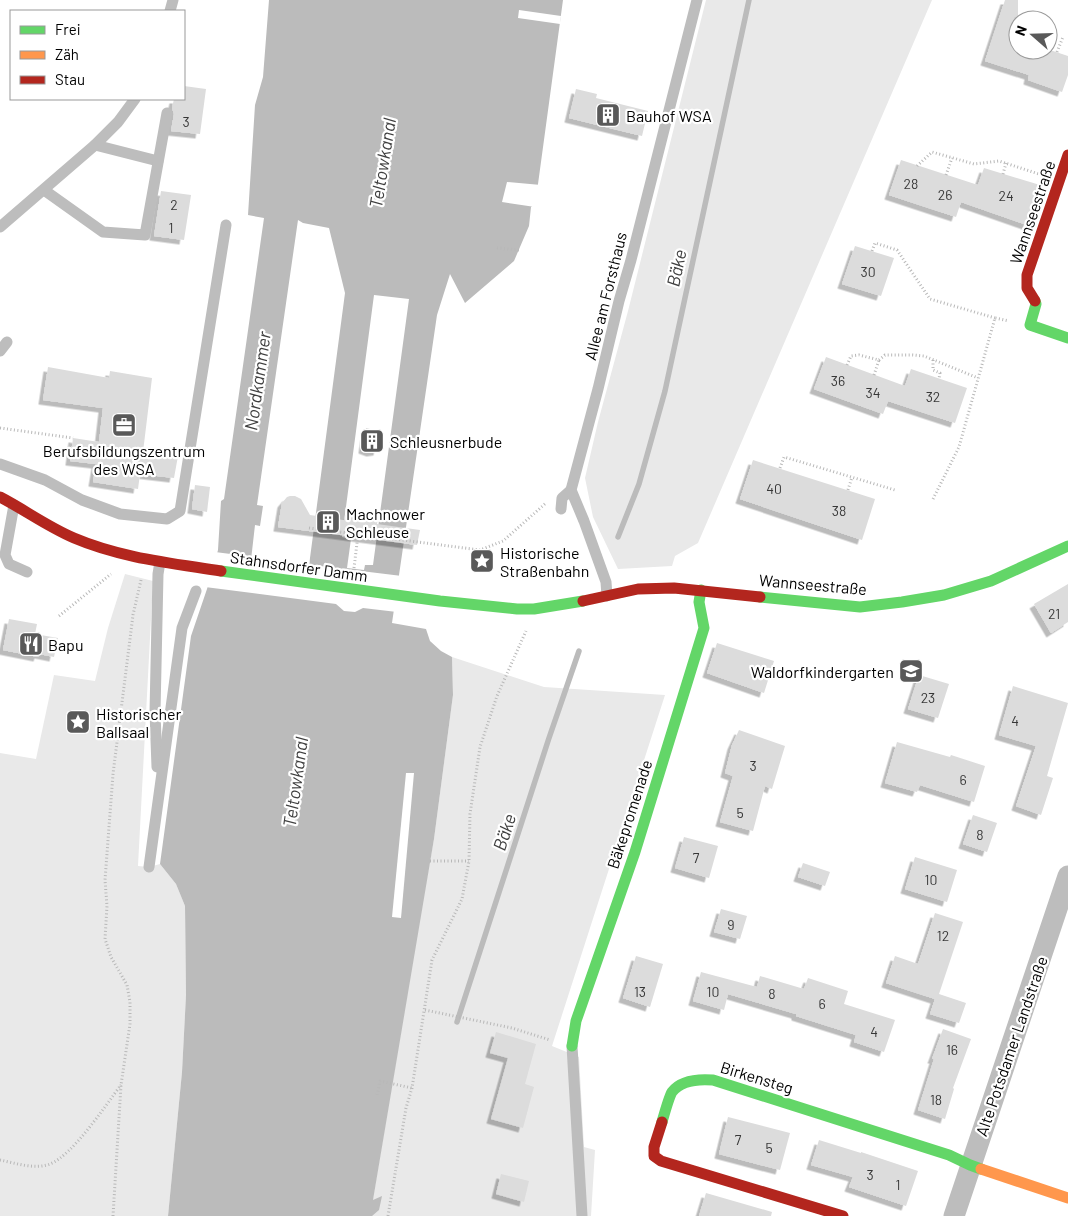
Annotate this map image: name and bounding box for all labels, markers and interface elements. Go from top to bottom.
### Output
legend [10,10,185,100]
north arrow [1008,10,1058,60]
text: Frei [55,20,81,38]
text: N [1011,23,1030,38]
text: Zäh [55,45,79,63]
text: Stau [55,70,85,88]
building icon: Bauhof WSA [595,102,621,128]
place label: Bauhof WSA [626,106,712,125]
house number: 3 [182,113,190,130]
water label: Teltowkanal [364,116,400,210]
street label: Wannseestraße [1005,158,1059,266]
house number: 28 [904,175,918,192]
house number: 26 [938,186,952,203]
house number: 24 [998,187,1014,204]
house number: 2 [170,196,178,213]
house number: 1 [169,219,173,236]
street label: Allee am Forsthaus [580,230,630,362]
water label: Bäke [661,247,691,289]
house number: 30 [860,263,876,280]
water label: Nordkammer [239,330,275,432]
house number: 36 [831,372,845,389]
house number: 34 [866,384,880,401]
house number: 32 [926,388,940,405]
office icon: Berufsbildungszentrum des WSA [111,412,137,438]
building icon: Schleusnerbude [359,428,385,454]
place label: Schleusnerbude [390,432,502,451]
place label: Berufsbildungszentrum des WSA [43,441,205,478]
house number: 40 [766,480,782,497]
house number: 38 [832,502,846,519]
place label: Machnower Schleuse [346,504,425,541]
building icon: Machnower Schleuse [315,509,341,535]
place label: Historische Straßenbahn [500,543,589,580]
street label: Stahnsdorfer Damm [229,547,369,585]
place icon: Historische Straßenbahn [469,548,495,574]
street label: Wannseestraße [758,570,868,598]
house number: 21 [1048,605,1060,622]
restaurant icon: Bapu [18,631,44,657]
place label: Bapu [48,635,84,654]
school or university icon: Waldorfkindergarten [898,658,924,684]
place label: Waldorfkindergarten [751,662,894,681]
house number: 23 [921,689,935,706]
place label: Historischer Ballsaal [96,704,181,741]
place icon: Historischer Ballsaal [65,709,91,735]
house number: 4 [1011,712,1019,729]
water label: Teltowkanal [278,736,312,828]
street label: Bäkepromenade [602,757,656,871]
house number: 3 [749,757,757,774]
house number: 6 [959,771,967,788]
house number: 5 [736,804,744,821]
water label: Bäke [488,811,520,853]
house number: 8 [976,826,984,843]
house number: 7 [693,849,700,866]
house number: 10 [925,871,937,888]
house number: 9 [727,916,735,933]
house number: 12 [937,927,949,944]
street label: Alte Potsdamer Landstraße [971,954,1051,1138]
house number: 13 [634,983,646,1000]
house number: 10 [707,983,719,1000]
house number: 8 [768,985,776,1002]
house number: 6 [818,995,826,1012]
house number: 4 [870,1023,878,1040]
house number: 16 [946,1041,958,1058]
street label: Birkensteg [718,1057,796,1097]
house number: 18 [930,1091,942,1108]
house number: 7 [735,1131,742,1148]
house number: 5 [765,1139,773,1156]
house number: 3 [866,1166,874,1183]
house number: 1 [896,1176,900,1193]

